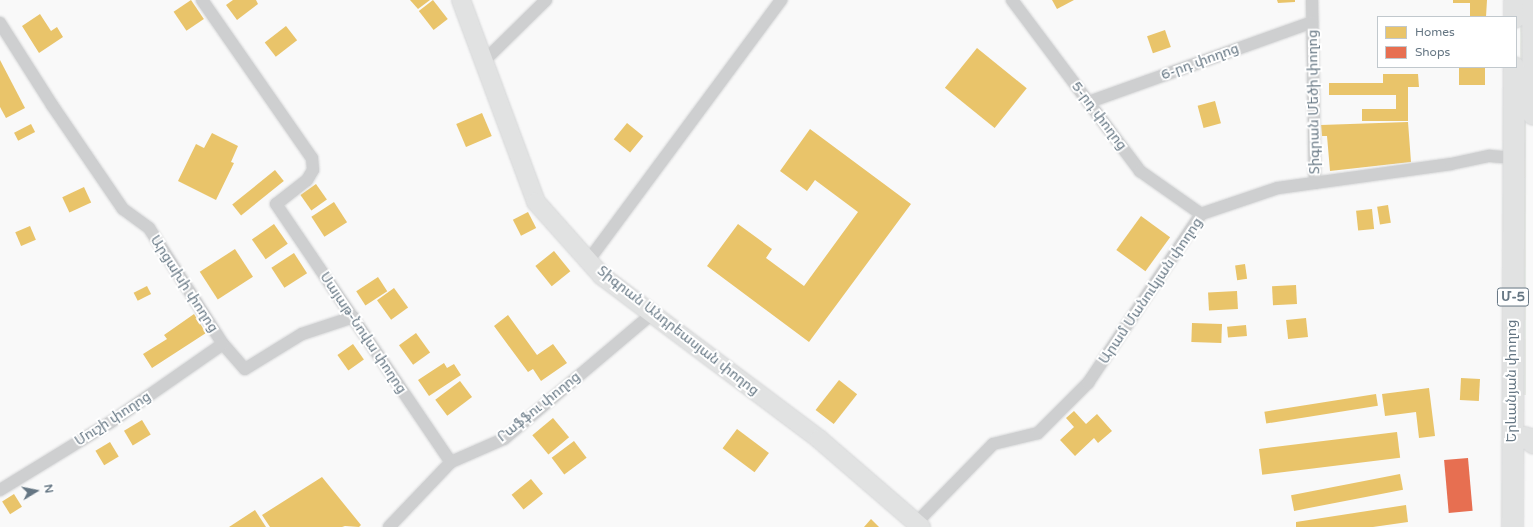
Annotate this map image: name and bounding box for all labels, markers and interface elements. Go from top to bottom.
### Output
legend [1377,16,1517,68]
text: Homes [1415,25,1455,39]
street label: Տիգրան Մեծի փողոց [1304,30,1324,174]
street label: 6-րդ փողոց [1159,40,1241,84]
text: Shops [1415,45,1450,59]
street label: 5-րդ փողոց [1068,78,1130,154]
street label: Արամ Մանուկյան փողոց [1096,215,1206,367]
street label: Արցախի փողոց [146,232,222,336]
street label: Տիգրան Անդրեասյան փողոց [594,263,762,399]
street label: Սայաթ-Նովա փողոց [316,269,410,397]
road number: Մ-5 [1496,286,1530,308]
street label: Երևանյան փողոց [1504,320,1520,442]
street label: Րաֆֆու փողոց [494,368,584,446]
street label: Մուշի փողոց [72,388,154,450]
north arrow [16,471,56,511]
text: N [41,483,55,494]

